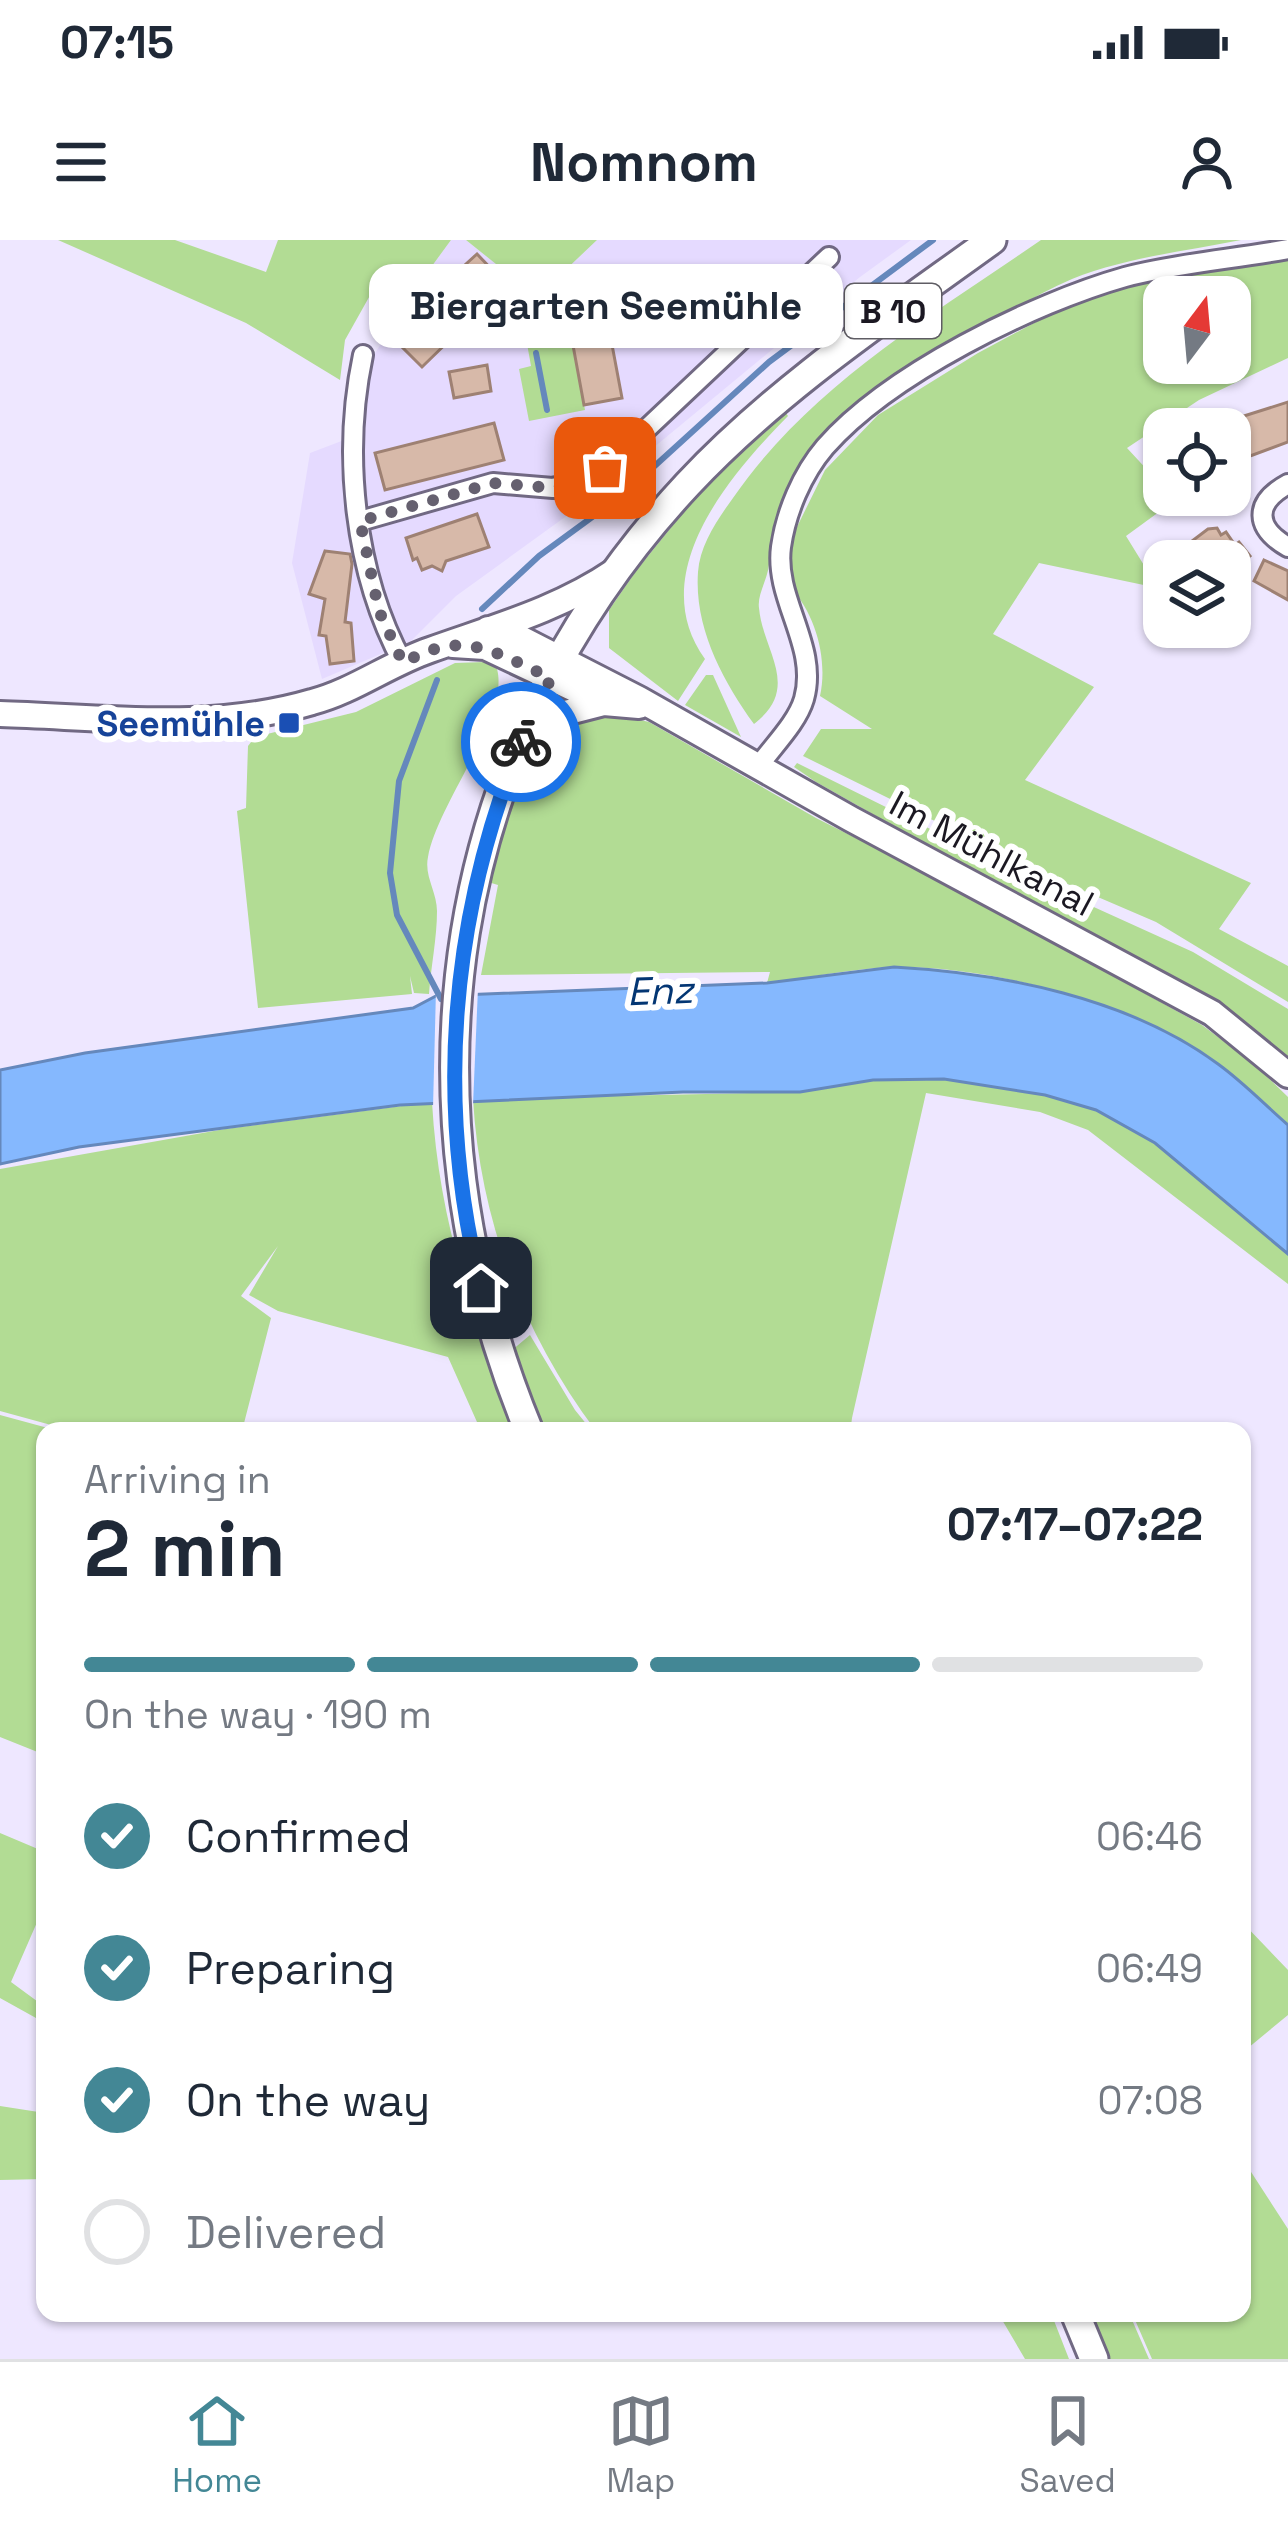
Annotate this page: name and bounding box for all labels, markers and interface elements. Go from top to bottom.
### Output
text: 07:15 [60,14,174,71]
text: Nomnom [530,128,758,197]
icon: menu [48,129,114,195]
icon: person [1174,129,1240,195]
callout: Biergarten Seemühle [368,264,842,348]
north arrow [1143,276,1251,384]
map controls [1143,276,1251,648]
text: Biergarten Seemühle [410,281,802,330]
road number: B 10 [845,284,941,338]
button: locate [1143,408,1251,516]
pin [554,417,656,519]
icon: bag [572,435,638,501]
button: layers [1143,540,1251,648]
courier [461,682,581,802]
place label: Seemühle [96,701,265,747]
icon: bike [488,709,554,775]
marker: Seemühle [276,710,302,736]
street label: Im Mühlkanal [882,781,1101,927]
water label: Enz [626,965,697,1016]
pin [430,1237,532,1339]
icon: home [448,1255,514,1321]
text: Arriving in [84,1455,271,1504]
text: 07:17–07:22 [947,1496,1203,1553]
text: 2 min [84,1499,286,1599]
text: On the way · 190 m [84,1690,432,1739]
icon: check [84,1803,150,1869]
text: Confirmed [186,1808,411,1865]
text: 06:46 [1096,1812,1203,1861]
icon: check [84,1935,150,2001]
text: Preparing [186,1940,395,1997]
text: 06:49 [1096,1944,1203,1993]
icon: check [84,2067,150,2133]
text: On the way [186,2072,430,2129]
text: 07:08 [1098,2076,1203,2125]
text: Delivered [186,2204,386,2261]
tab: Home [172,2388,262,2502]
tab: Map [606,2388,675,2502]
tab: Saved [1020,2388,1116,2502]

